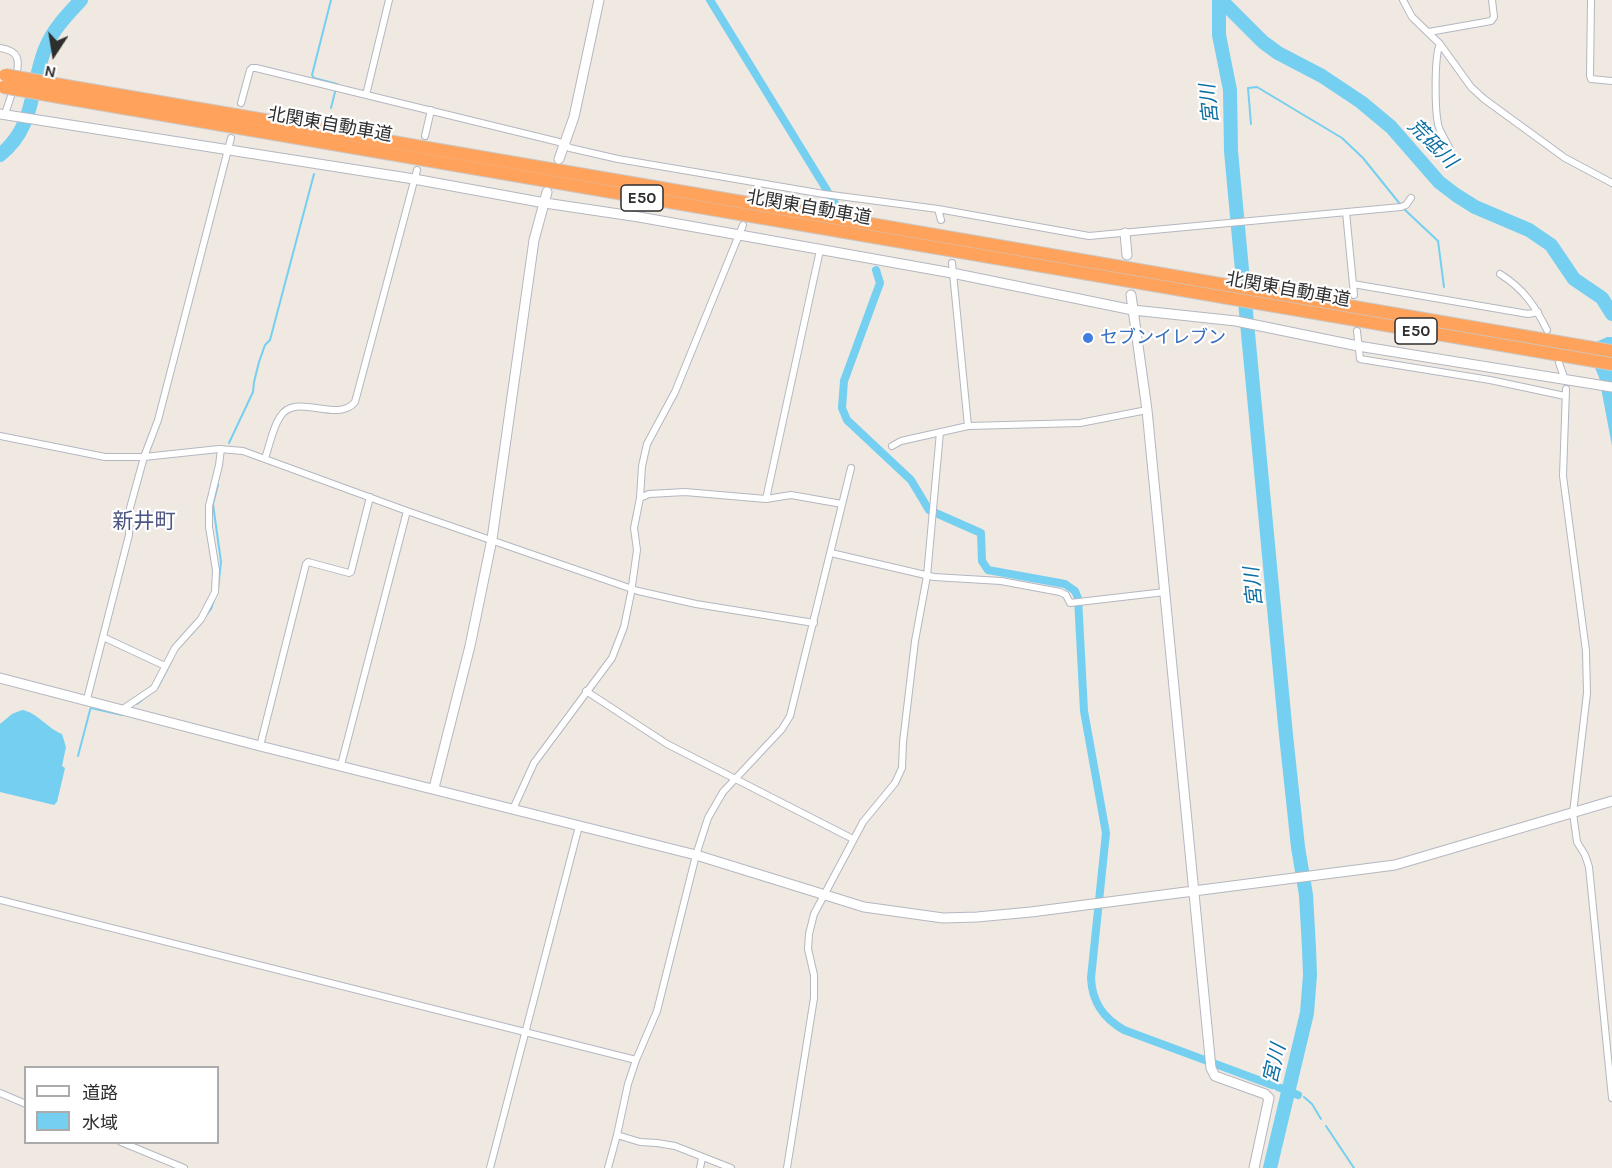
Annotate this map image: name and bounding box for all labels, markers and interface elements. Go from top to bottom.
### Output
north arrow [24,24,84,84]
text: N [43,62,58,83]
water label: 宮川 [1196,83,1224,125]
street label: 北関東自動車道 [266,103,394,147]
water label: 荒砥川 [1402,114,1462,174]
road number: E50 [621,185,663,211]
street label: 北関東自動車道 [745,186,873,230]
street label: 北関東自動車道 [1224,268,1352,312]
road number: E50 [1395,318,1437,344]
place label: セブンイレブン [1100,327,1226,349]
marker: セブンイレブン [1081,331,1095,345]
district label: 新井町 [113,509,175,535]
water label: 宮川 [1240,566,1268,608]
water label: 宮川 [1259,1042,1291,1086]
legend [24,1066,219,1144]
text: 道路 [82,1082,118,1104]
text: 水域 [82,1112,118,1134]

